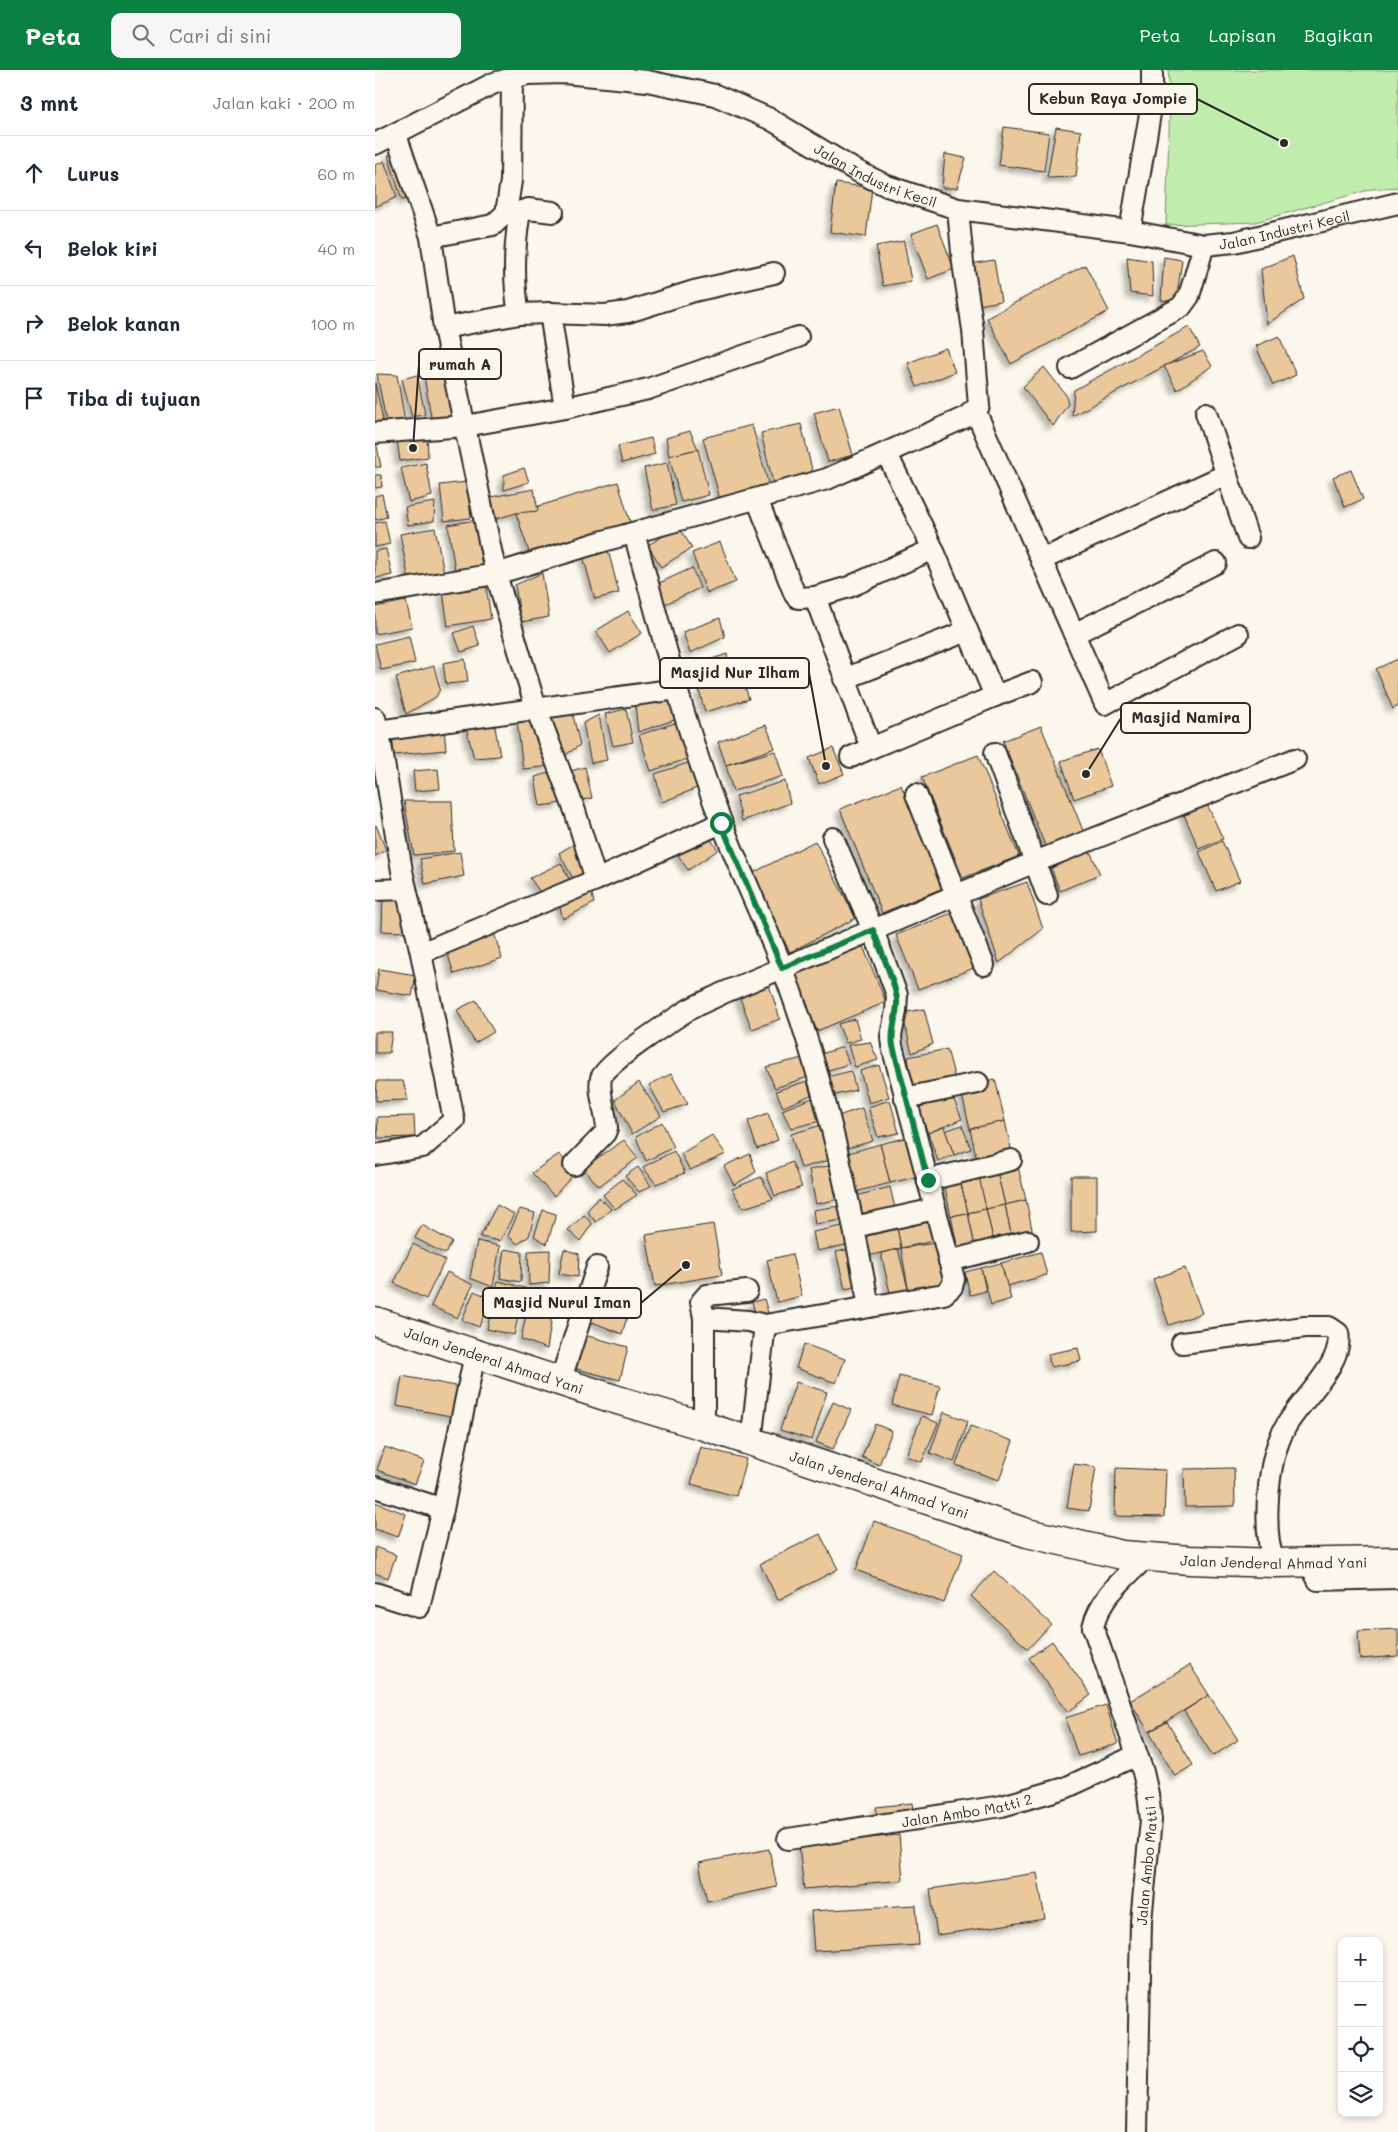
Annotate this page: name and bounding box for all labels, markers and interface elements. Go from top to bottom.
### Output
search box [111,13,461,58]
text: Peta [25,20,81,51]
icon: search [129,21,157,49]
text: Cari di sini [169,23,271,48]
text: Peta [1139,23,1181,47]
text: Lapisan [1209,23,1276,47]
text: Bagikan [1304,23,1373,47]
callout: Kebun Raya Jompie [1029,84,1197,114]
text: Kebun Raya Jompie [1039,88,1187,108]
text: 3 mnt [20,89,78,116]
text: Jalan kaki · 200 m [213,92,355,113]
street label: Jalan Industri Kecil [811,138,939,211]
icon: ahead [20,159,48,187]
text: Lurus [67,161,119,186]
text: 60 m [318,163,355,184]
street label: Jalan Industri Kecil [1218,205,1352,253]
icon: left [20,234,48,262]
text: Belok kiri [67,236,158,261]
text: 40 m [318,238,355,259]
icon: right [20,309,48,337]
text: Belok kanan [67,311,180,336]
text: 100 m [310,313,355,334]
callout: rumah A [419,349,501,379]
text: rumah A [429,354,491,374]
icon: arrive [20,384,48,412]
text: Tiba di tujuan [67,386,200,411]
callout: Masjid Nur Ilham [660,658,809,688]
text: Masjid Nur Ilham [670,662,800,682]
callout: Masjid Namira [1121,703,1250,733]
text: Masjid Namira [1131,707,1241,727]
route start [710,812,733,835]
route end [917,1169,940,1192]
callout: Masjid Nurul Iman [483,1288,641,1318]
text: Masjid Nurul Iman [493,1292,631,1312]
street label: Jalan Jenderal Ahmad Yani [402,1322,586,1398]
street label: Jalan Jenderal Ahmad Yani [787,1446,971,1523]
street label: Jalan Jenderal Ahmad Yani [1179,1550,1367,1573]
street label: Jalan Ambo Matti 2 [900,1788,1034,1831]
street label: Jalan Ambo Matti 1 [1131,1794,1161,1926]
map controls [1338,1937,1383,2117]
button: + [1338,1937,1383,1982]
button: − [1338,1982,1383,2027]
button: locate [1338,2027,1383,2072]
button: layers [1338,2072,1383,2117]

